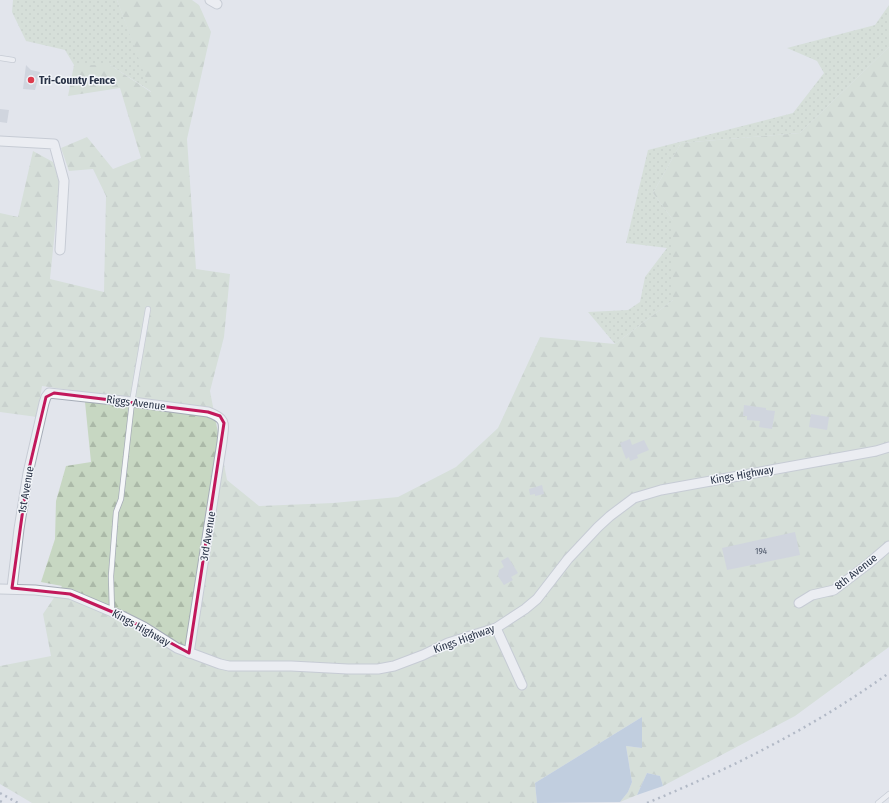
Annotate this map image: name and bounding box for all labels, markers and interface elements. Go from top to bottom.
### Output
place label: Tri-County Fence [39,74,116,87]
marker: Tri-County Fence [26,75,36,85]
street label: Riggs Avenue [106,393,166,413]
street label: Kings Highway [709,463,775,487]
street label: 1st Avenue [15,465,37,515]
street label: 3rd Avenue [198,510,218,562]
house number: 194 [755,546,768,556]
street label: 8th Avenue [832,551,880,593]
street label: Kings Highway [110,607,172,649]
street label: Kings Highway [432,622,497,656]

